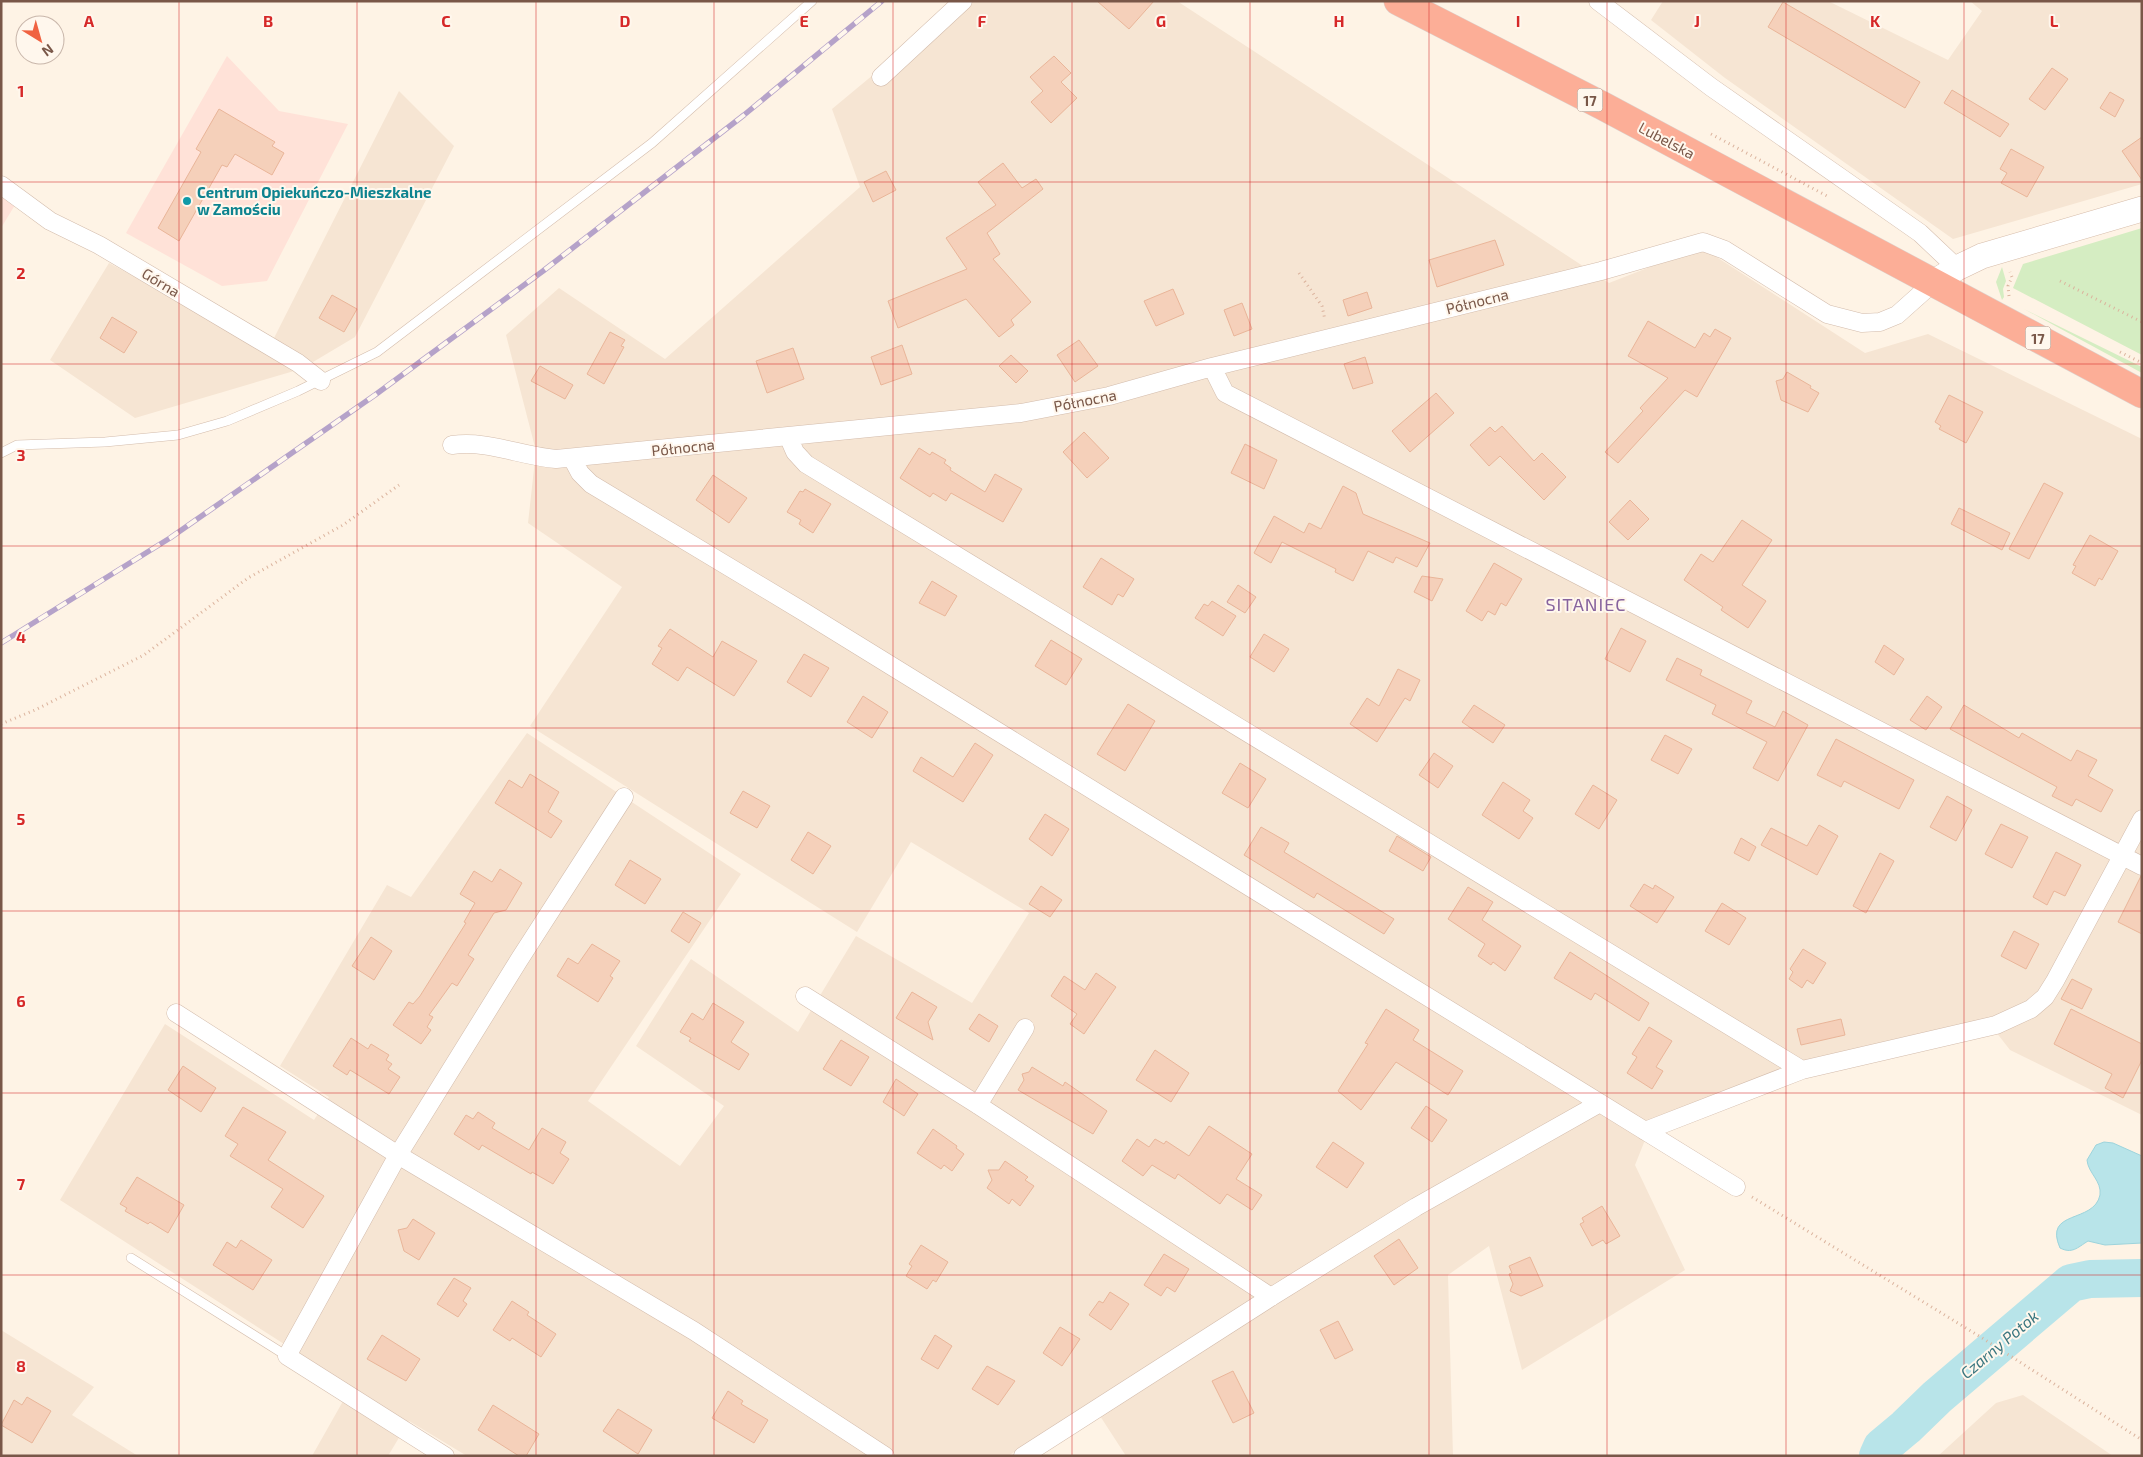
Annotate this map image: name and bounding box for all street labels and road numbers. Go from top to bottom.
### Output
road number: 17 [1578,88,1602,112]
street label: Lubelska [1636,118,1698,162]
street label: Górna [139,264,183,300]
street label: Północna [1444,285,1510,317]
road number: 17 [2026,326,2050,349]
street label: Północna [1052,385,1118,415]
street label: Północna [650,435,716,459]

